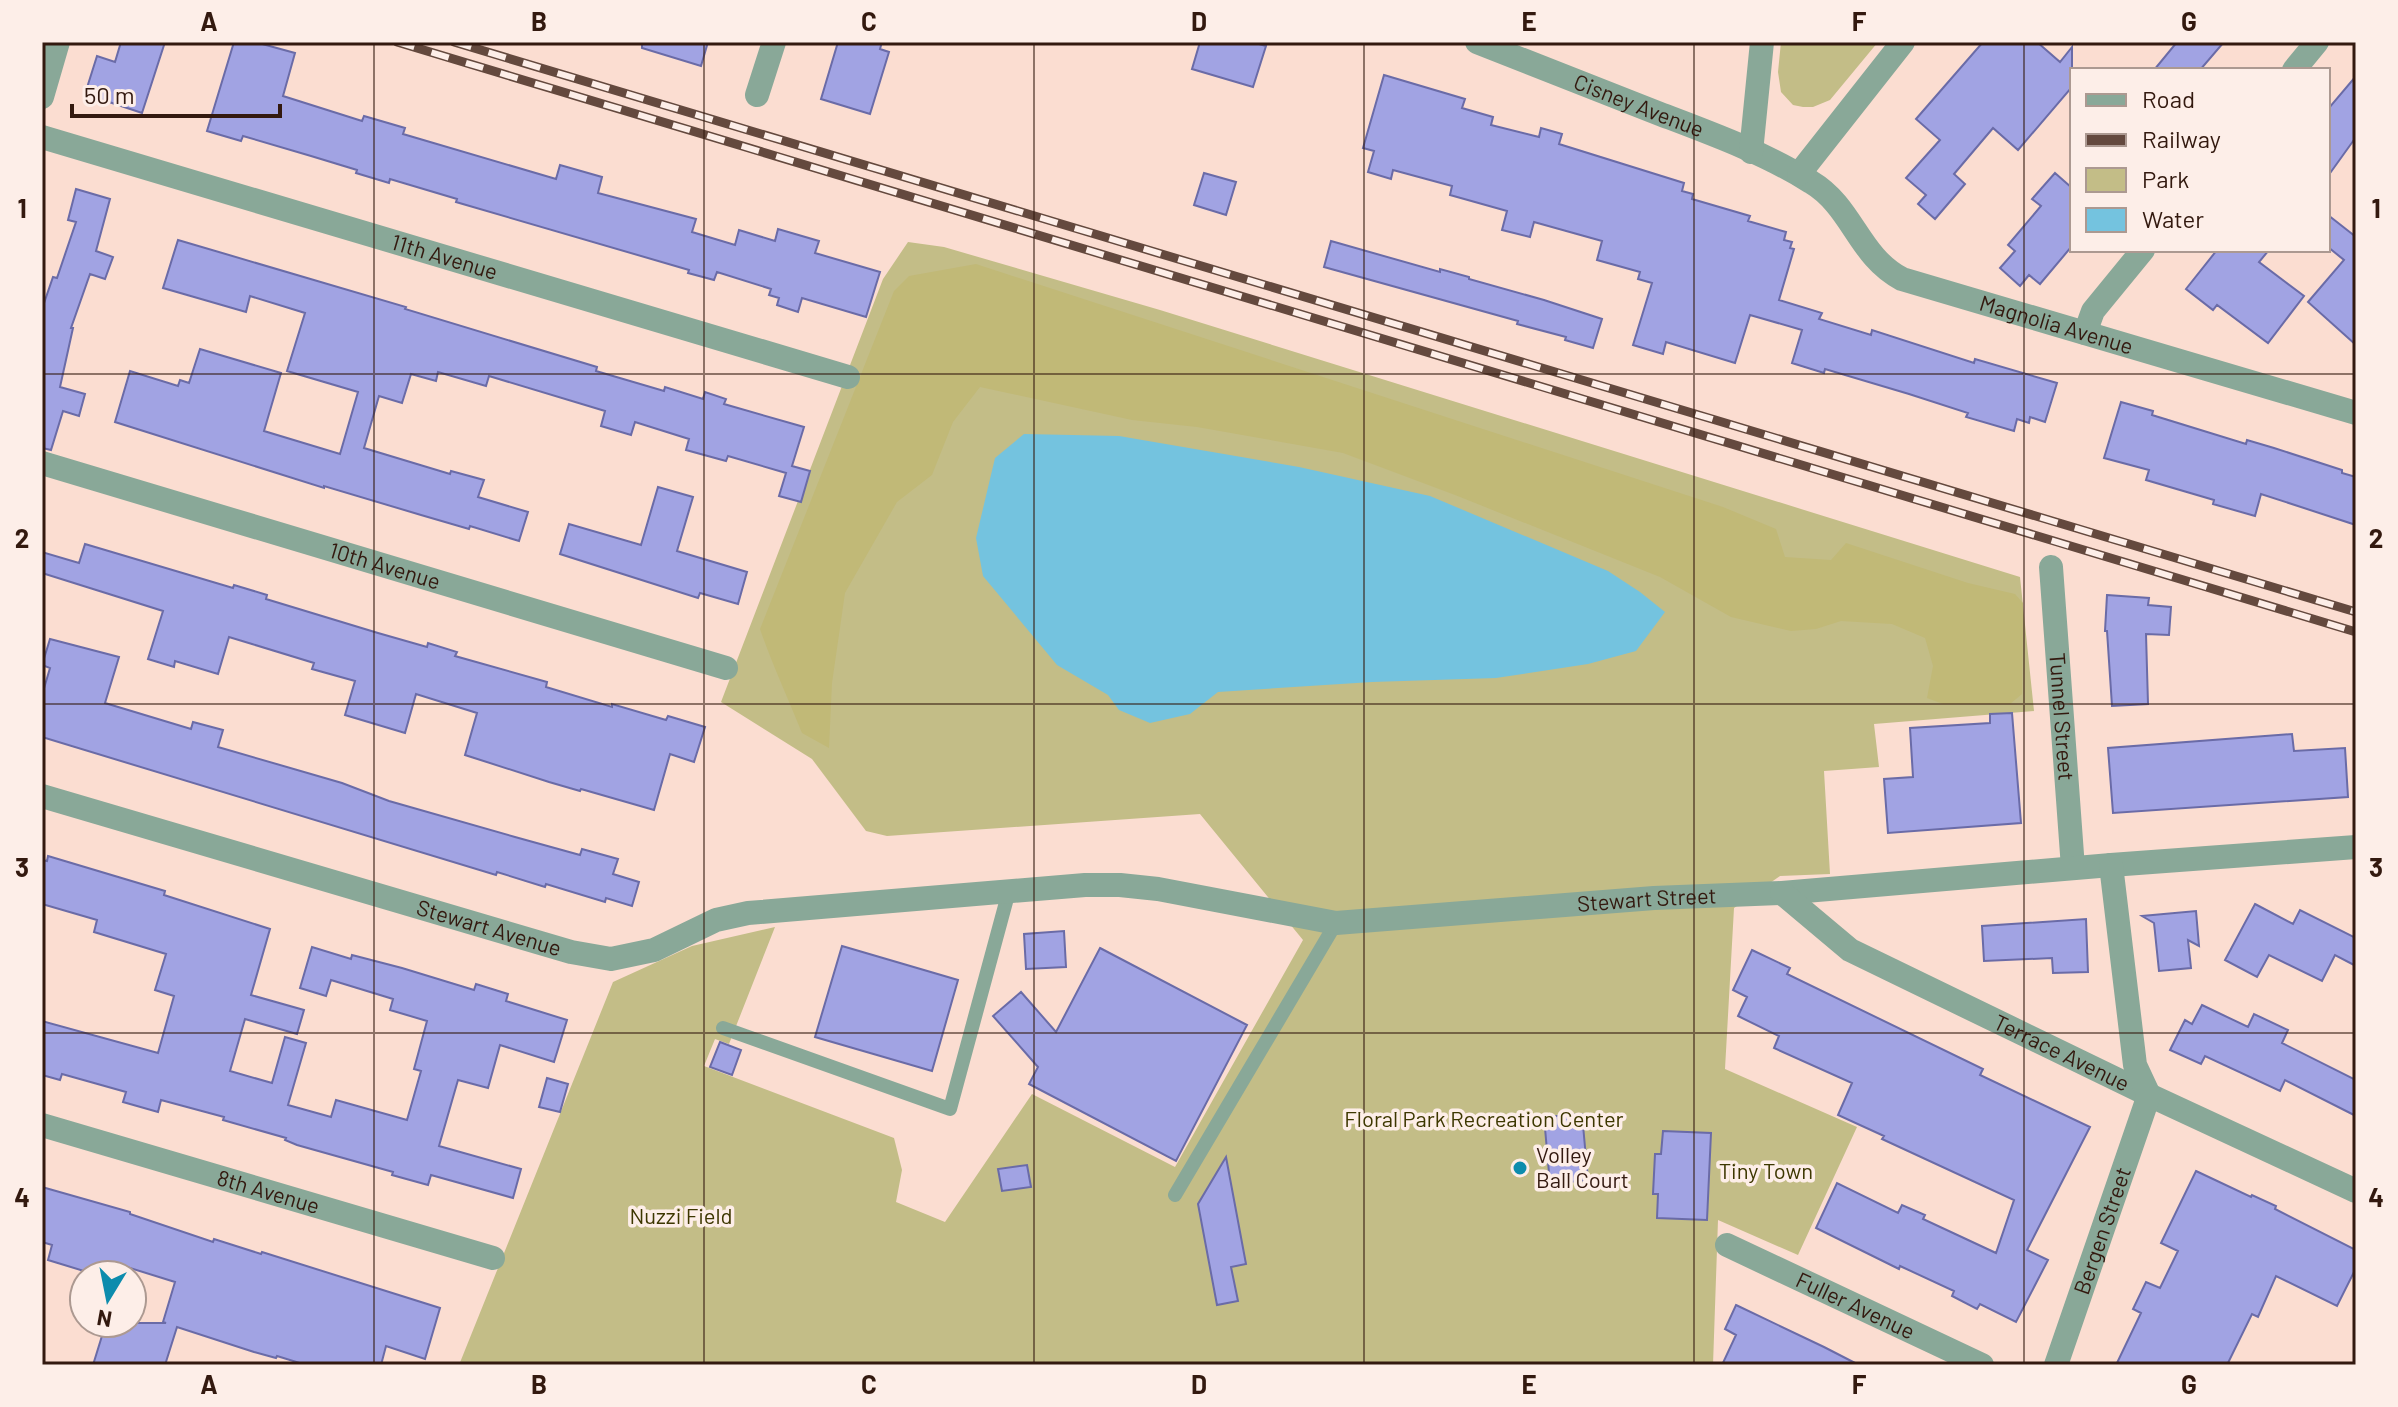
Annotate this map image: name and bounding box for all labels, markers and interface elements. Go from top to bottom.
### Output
text: A [200,5,218,36]
text: B [531,5,547,36]
text: C [861,5,877,36]
text: D [1191,5,1207,36]
text: E [1521,5,1537,36]
text: F [1852,5,1867,36]
text: G [2181,5,2197,36]
scale bar [72,68,280,118]
street label: Cisney Avenue [1571,68,1708,142]
legend [2070,68,2330,252]
text: 50 m [84,80,135,109]
text: Road [2142,84,2195,113]
text: Railway [2142,124,2221,153]
text: Park [2142,164,2189,193]
text: 1 [17,192,27,223]
text: 1 [2371,192,2381,223]
text: Water [2142,204,2204,233]
street label: 11th Avenue [389,228,501,284]
street label: Magnolia Avenue [1977,289,2137,359]
text: 2 [15,522,29,553]
text: 2 [2369,522,2383,553]
street label: 10th Avenue [327,536,444,594]
street label: Tunnel Street [2045,652,2081,781]
text: 3 [15,851,29,882]
text: 3 [2369,851,2383,882]
street label: Stewart Street [1576,882,1717,916]
street label: Stewart Avenue [414,893,565,960]
street label: Terrace Avenue [1990,1008,2134,1096]
park label: Floral Park Recreation Center [1344,1105,1624,1131]
place label: Volley Ball Court [1536,1141,1629,1192]
park label: Tiny Town [1719,1157,1813,1183]
marker: Volley Ball Court [1511,1159,1529,1177]
street label: 8th Avenue [214,1163,323,1218]
street label: Bergen Street [2067,1163,2135,1298]
text: 4 [14,1181,30,1212]
text: 4 [2368,1181,2384,1212]
park label: Nuzzi Field [629,1202,733,1228]
north arrow [68,1259,148,1339]
street label: Fuller Avenue [1792,1266,1919,1344]
text: N [95,1306,114,1334]
text: A [200,1368,218,1399]
text: B [531,1368,547,1399]
text: C [861,1368,877,1399]
text: D [1191,1368,1207,1399]
text: E [1521,1368,1537,1399]
text: F [1852,1368,1867,1399]
text: G [2181,1368,2197,1399]

